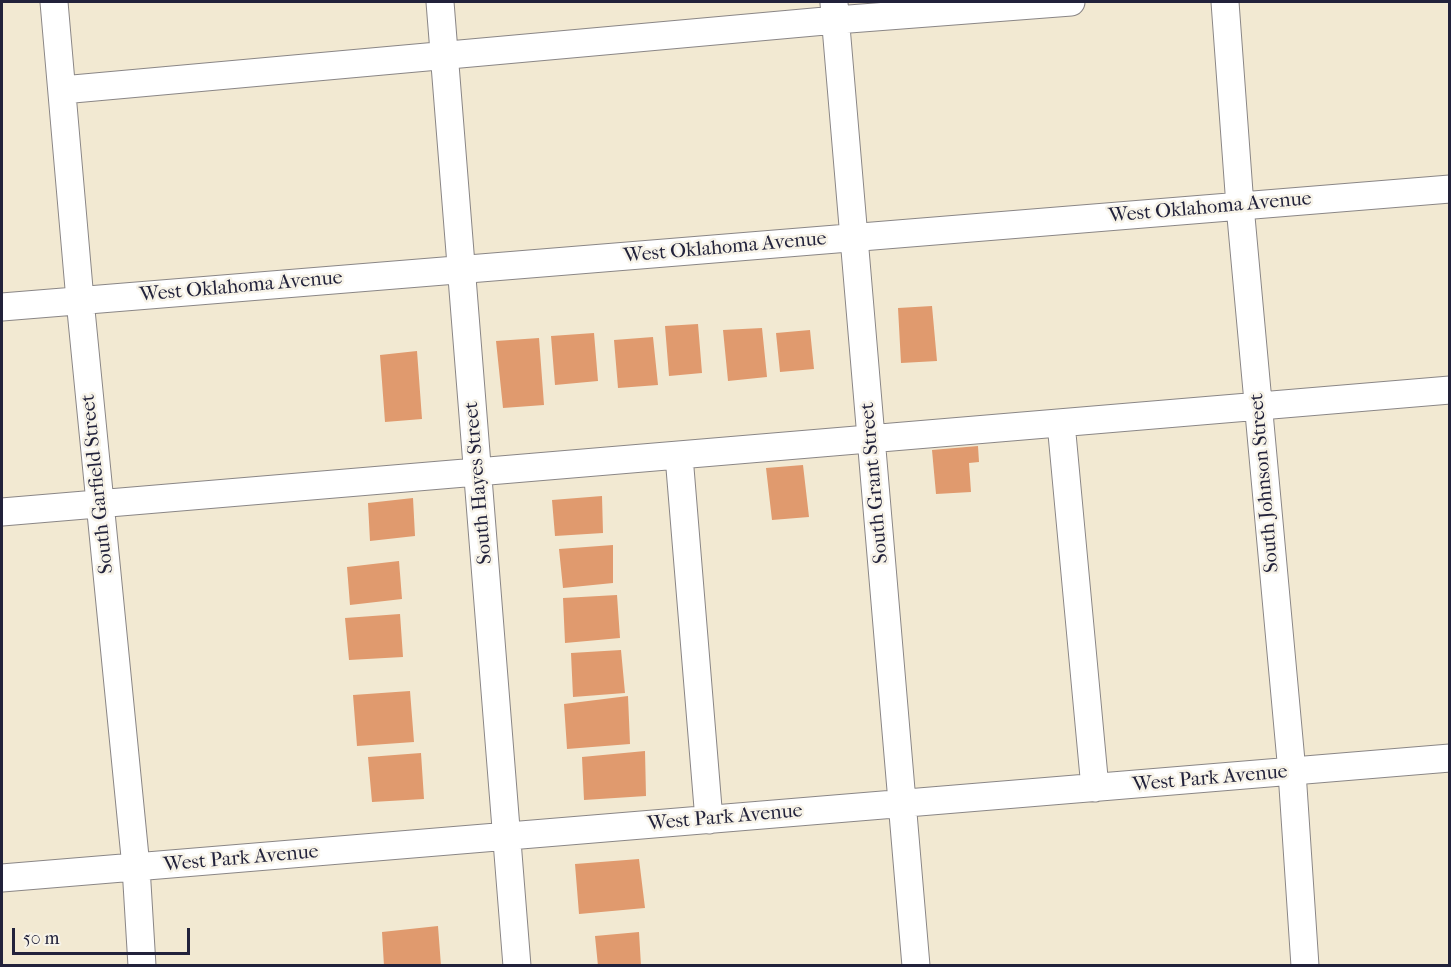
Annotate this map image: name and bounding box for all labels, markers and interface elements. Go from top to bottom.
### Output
street label: West Oklahoma Avenue [1107,187,1313,229]
street label: West Oklahoma Avenue [622,227,828,269]
street label: West Oklahoma Avenue [138,266,344,308]
street label: South Johnson Street [1245,392,1285,574]
street label: South Garfield Street [77,393,119,575]
street label: South Hayes Street [460,401,498,565]
street label: South Grant Street [856,401,894,565]
street label: West Park Avenue [1131,760,1289,798]
street label: West Park Avenue [646,799,804,837]
street label: West Park Avenue [162,840,320,878]
scale bar [15,916,194,954]
text: 50 m [23,928,59,949]

